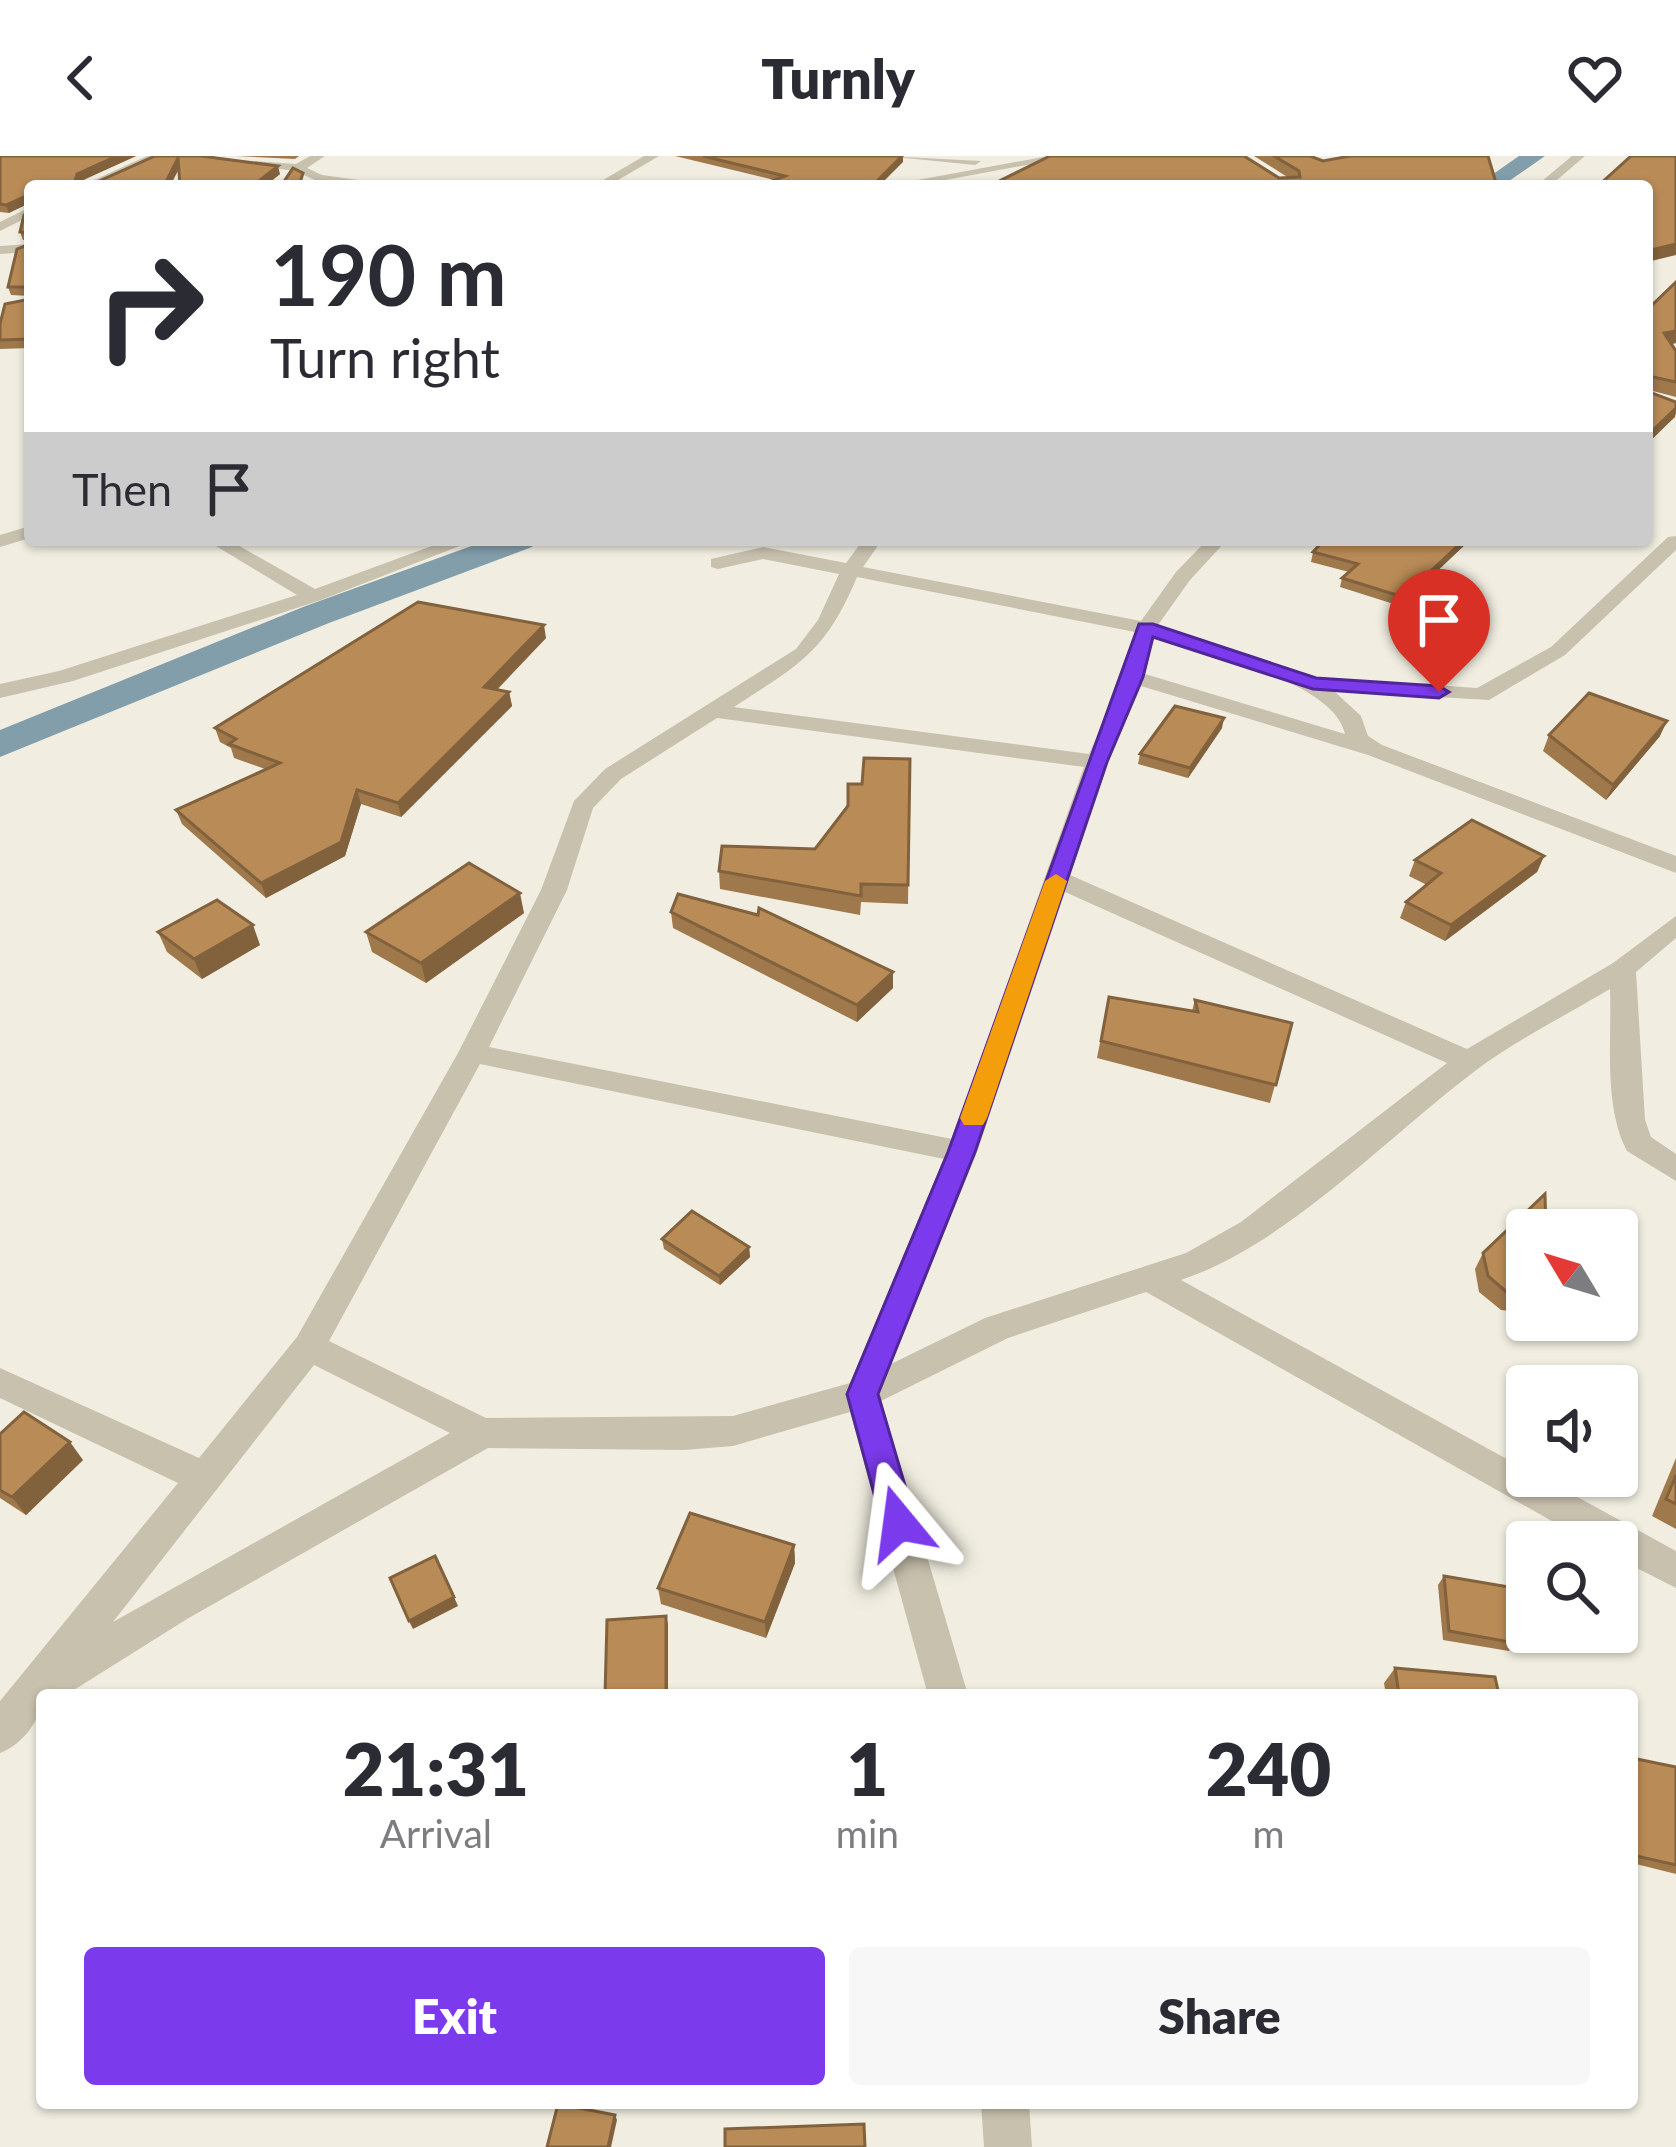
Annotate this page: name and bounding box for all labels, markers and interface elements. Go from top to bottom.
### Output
icon: back [48,45,114,111]
icon: heart [1562,45,1628,111]
text: Turnly [761,46,915,111]
text: 190 m [270,223,507,324]
icon: right [72,228,228,384]
text: Turn right [270,325,500,390]
icon: arrive [196,456,262,522]
text: Then [72,462,172,516]
pin [1388,569,1490,692]
icon: arrive [1406,587,1472,653]
north arrow [1506,1209,1638,1341]
map controls [1506,1209,1638,1653]
button: sound [1506,1365,1638,1497]
position arrow [836,1460,962,1586]
button: search [1506,1521,1638,1653]
text: 21:31 [343,1725,529,1811]
text: 1 [847,1725,888,1811]
text: 240 [1206,1725,1331,1811]
text: Arrival [380,1810,492,1856]
text: min [836,1810,899,1856]
text: m [1252,1810,1285,1856]
button: Exit [84,1947,825,2085]
button: Share [849,1947,1590,2085]

